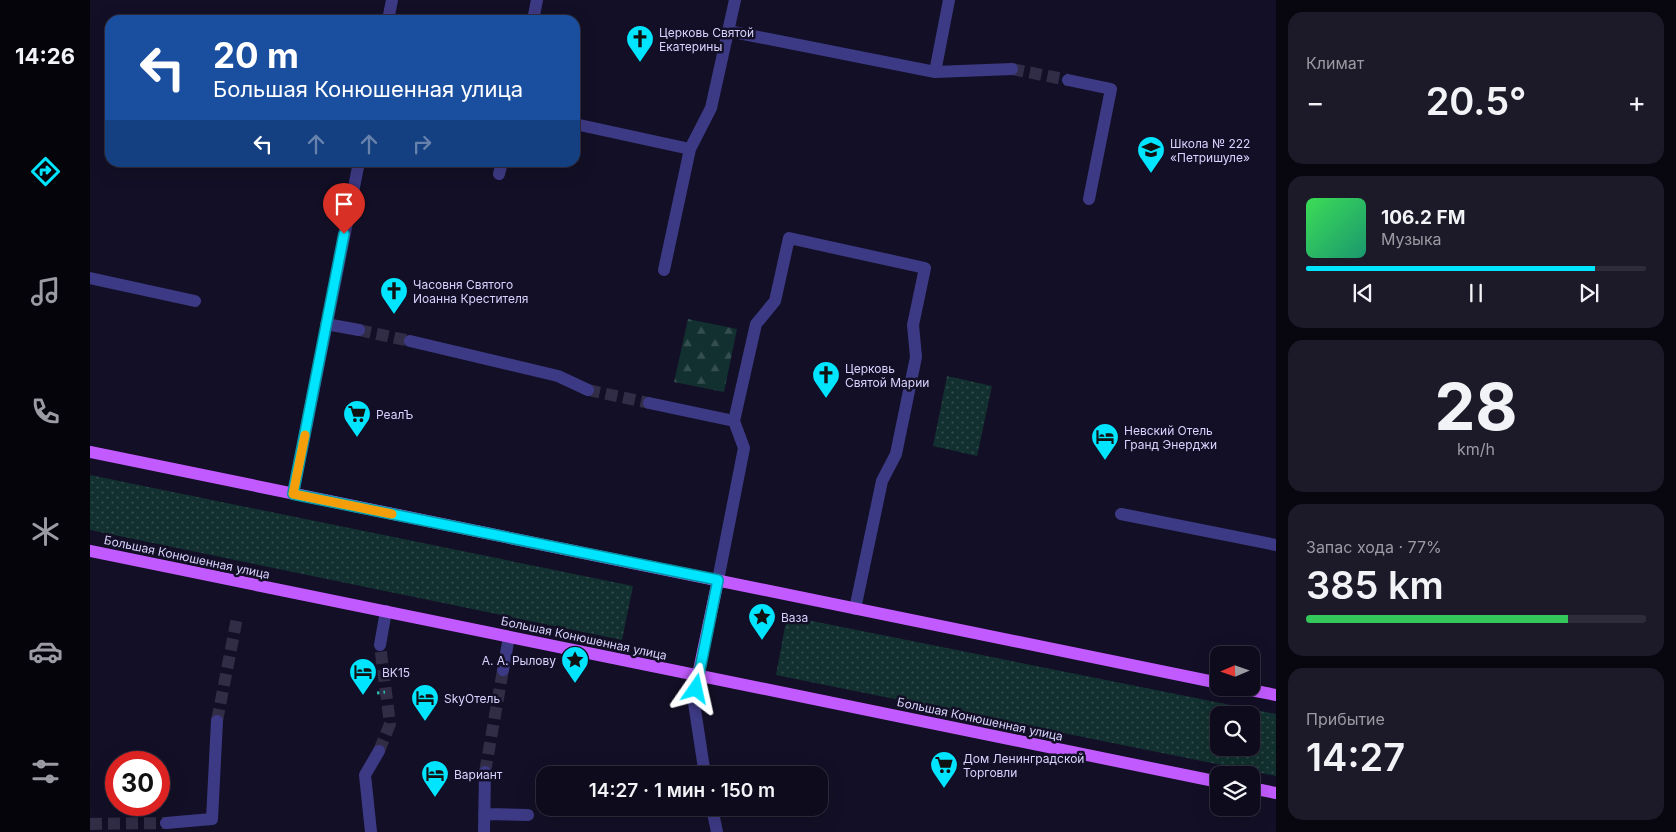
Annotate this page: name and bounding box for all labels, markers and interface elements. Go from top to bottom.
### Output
church icon: Церковь Cвятой Екатерины [625,24,655,63]
place label: Церковь Cвятой Екатерины [659,25,754,54]
text: 20 m [213,34,299,76]
icon: left [130,35,195,100]
text: 14:26 [15,43,75,69]
text: Климат [1306,53,1364,73]
text: Большая Конюшенная улица [213,76,523,102]
text: 20.5° [1426,78,1526,124]
text: − [1306,85,1325,119]
text: + [1627,85,1646,119]
icon: left [249,130,277,158]
icon: ahead [302,130,330,158]
icon: ahead [355,130,383,158]
icon: right [408,130,436,158]
school or university icon: Школа № 222 «Петришуле» [1136,135,1166,174]
place label: Школа № 222 «Петришуле» [1170,136,1250,165]
icon: directions [28,154,63,189]
pin [323,183,365,234]
icon: arrive [330,190,358,218]
text: 106.2 FM [1381,206,1465,229]
text: Музыка [1381,229,1442,249]
icon: music [28,274,63,309]
church icon: Часовня Святого Иоанна Крестителя [379,276,409,315]
place label: Часовня Святого Иоанна Крестителя [413,277,528,306]
icon: previous [1349,279,1377,307]
icon: pause [1462,279,1490,307]
icon: next [1575,279,1603,307]
church icon: Церковь Святой Марии [811,360,841,399]
place label: Церковь Святой Марии [845,361,929,390]
text: 28 [1434,367,1518,446]
icon: phone [28,394,63,429]
supermarket icon: РеалЪ [342,399,372,438]
place label: РеалЪ [376,407,414,422]
hotel icon: Невский Отель Гранд Энерджи [1090,422,1120,461]
place label: Невский Отель Гранд Энерджи [1124,423,1217,452]
text: km/h [1457,439,1495,459]
icon: climate [28,514,63,549]
street label: Большая Конюшенная улица [103,532,271,582]
text: Запас хода · 77% [1306,537,1442,557]
text: 385 km [1306,562,1444,608]
place icon: Ваза [747,602,777,641]
place label: Ваза [781,610,808,625]
street label: Большая Конюшенная улица [500,613,668,663]
icon: car [28,634,63,669]
place icon: А. А. Рылову [560,645,590,684]
north arrow [1210,646,1260,696]
map controls [1210,646,1260,816]
place label: А. А. Рылову [482,653,556,668]
hotel icon: BK15 [348,657,378,696]
position arrow [669,662,721,714]
place label: BK15 [382,665,410,680]
hotel icon: SkyОтель [410,683,440,722]
place label: SkyОтель [444,691,500,706]
street label: Большая Конюшенная улица [896,694,1064,744]
button: search [1210,706,1260,756]
text: Прибытие [1306,709,1385,729]
text: 14:27 [1306,734,1405,780]
supermarket icon: Дом Ленинградской Торговли [929,750,959,789]
speed limit sign: 30 [105,751,170,816]
place label: Дом Ленинградской Торговли [963,751,1084,780]
icon: filters [28,754,63,789]
hotel icon: Вариант [420,759,450,798]
button: layers [1210,766,1260,816]
place label: Вариант [454,767,503,782]
text: 14:27 · 1 мин · 150 m [589,779,775,802]

